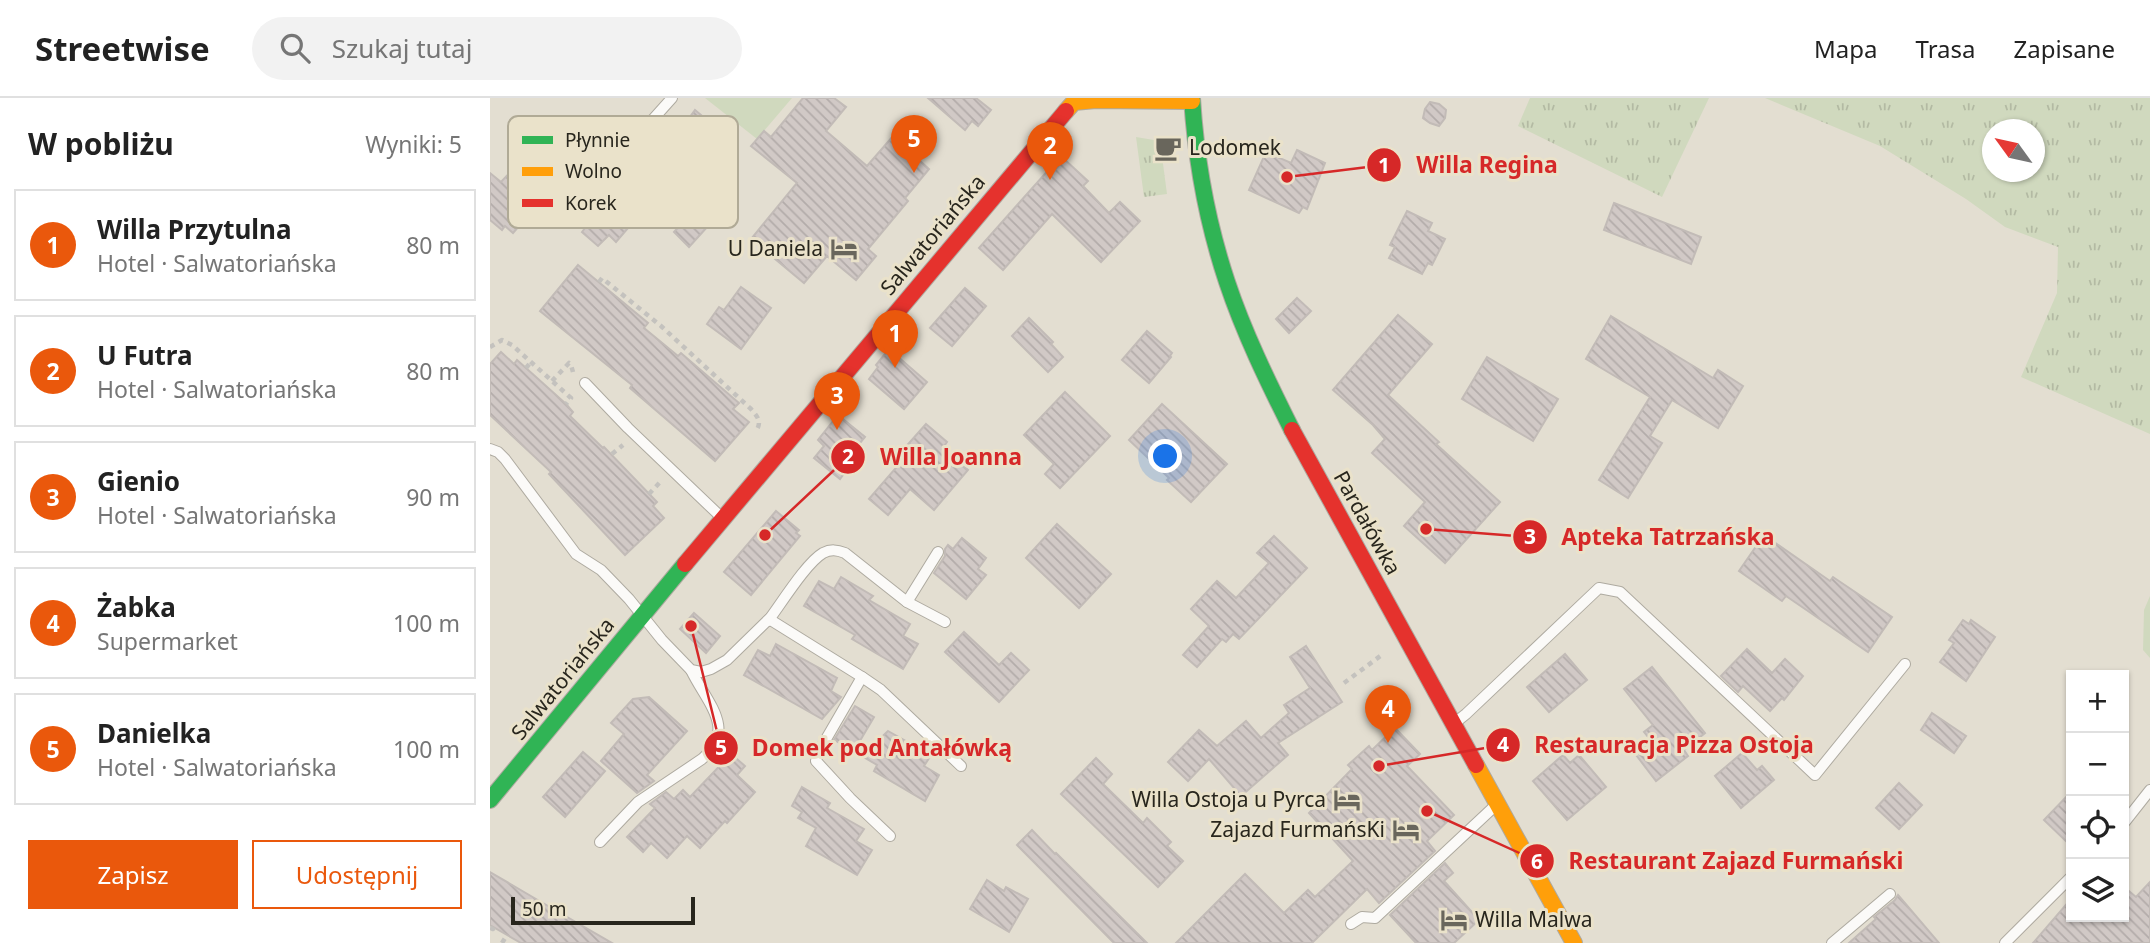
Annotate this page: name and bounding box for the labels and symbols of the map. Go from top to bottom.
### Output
pin: 5 [891,115,937,173]
legend [508,116,738,228]
north arrow [1982,119,2045,182]
pin: 2 [1027,122,1073,180]
text: Płynnie [565,127,630,153]
cafe icon: Lodomek [1153,133,1183,163]
place label: Lodomek [1189,133,1282,161]
callout: Willa Regina [1367,143,1571,187]
text: Willa Regina [1416,148,1558,180]
text: 1 [1378,151,1390,179]
text: Wolno [565,158,622,184]
street label: Salwatoriańska [874,168,991,301]
text: Korek [565,190,617,216]
place label: U Daniela [728,234,823,262]
hotel icon: U Daniela [829,234,859,264]
pin: 1 [872,310,918,368]
pin: 3 [814,372,860,430]
callout: Willa Joanna [830,435,1036,479]
your location [1148,439,1182,473]
text: Willa Joanna [880,440,1022,472]
text: 2 [842,442,854,470]
street label: Pardałówka [1328,466,1408,579]
callout: Apteka Tatrzańska [1512,515,1789,559]
text: Apteka Tatrzańska [1561,520,1775,552]
text: 3 [1524,522,1536,550]
street label: Salwatoriańska [504,612,620,745]
pin: 4 [1365,685,1411,743]
callout: Restauracja Pizza Ostoja [1486,723,1828,767]
callout: Domek pod Antałówką [703,726,1027,770]
text: Restauracja Pizza Ostoja [1534,728,1814,760]
text: 4 [1497,730,1509,758]
text: Domek pod Antałówką [752,731,1012,763]
text: 5 [715,733,727,761]
place label: Willa Ostoja u Pyrca [1132,785,1326,813]
hotel icon: Willa Ostoja u Pyrca [1332,785,1362,815]
place label: Zajazd FurmańsKi [1210,815,1385,843]
hotel icon: Zajazd FurmańsKi [1391,815,1421,845]
callout: Restaurant Zajazd Furmański [1520,839,1918,883]
text: Restaurant Zajazd Furmański [1569,844,1903,876]
text: 6 [1531,847,1543,875]
scale bar [511,894,695,926]
hotel icon: Willa Malwa [1439,905,1469,935]
place label: Willa Malwa [1475,905,1593,933]

